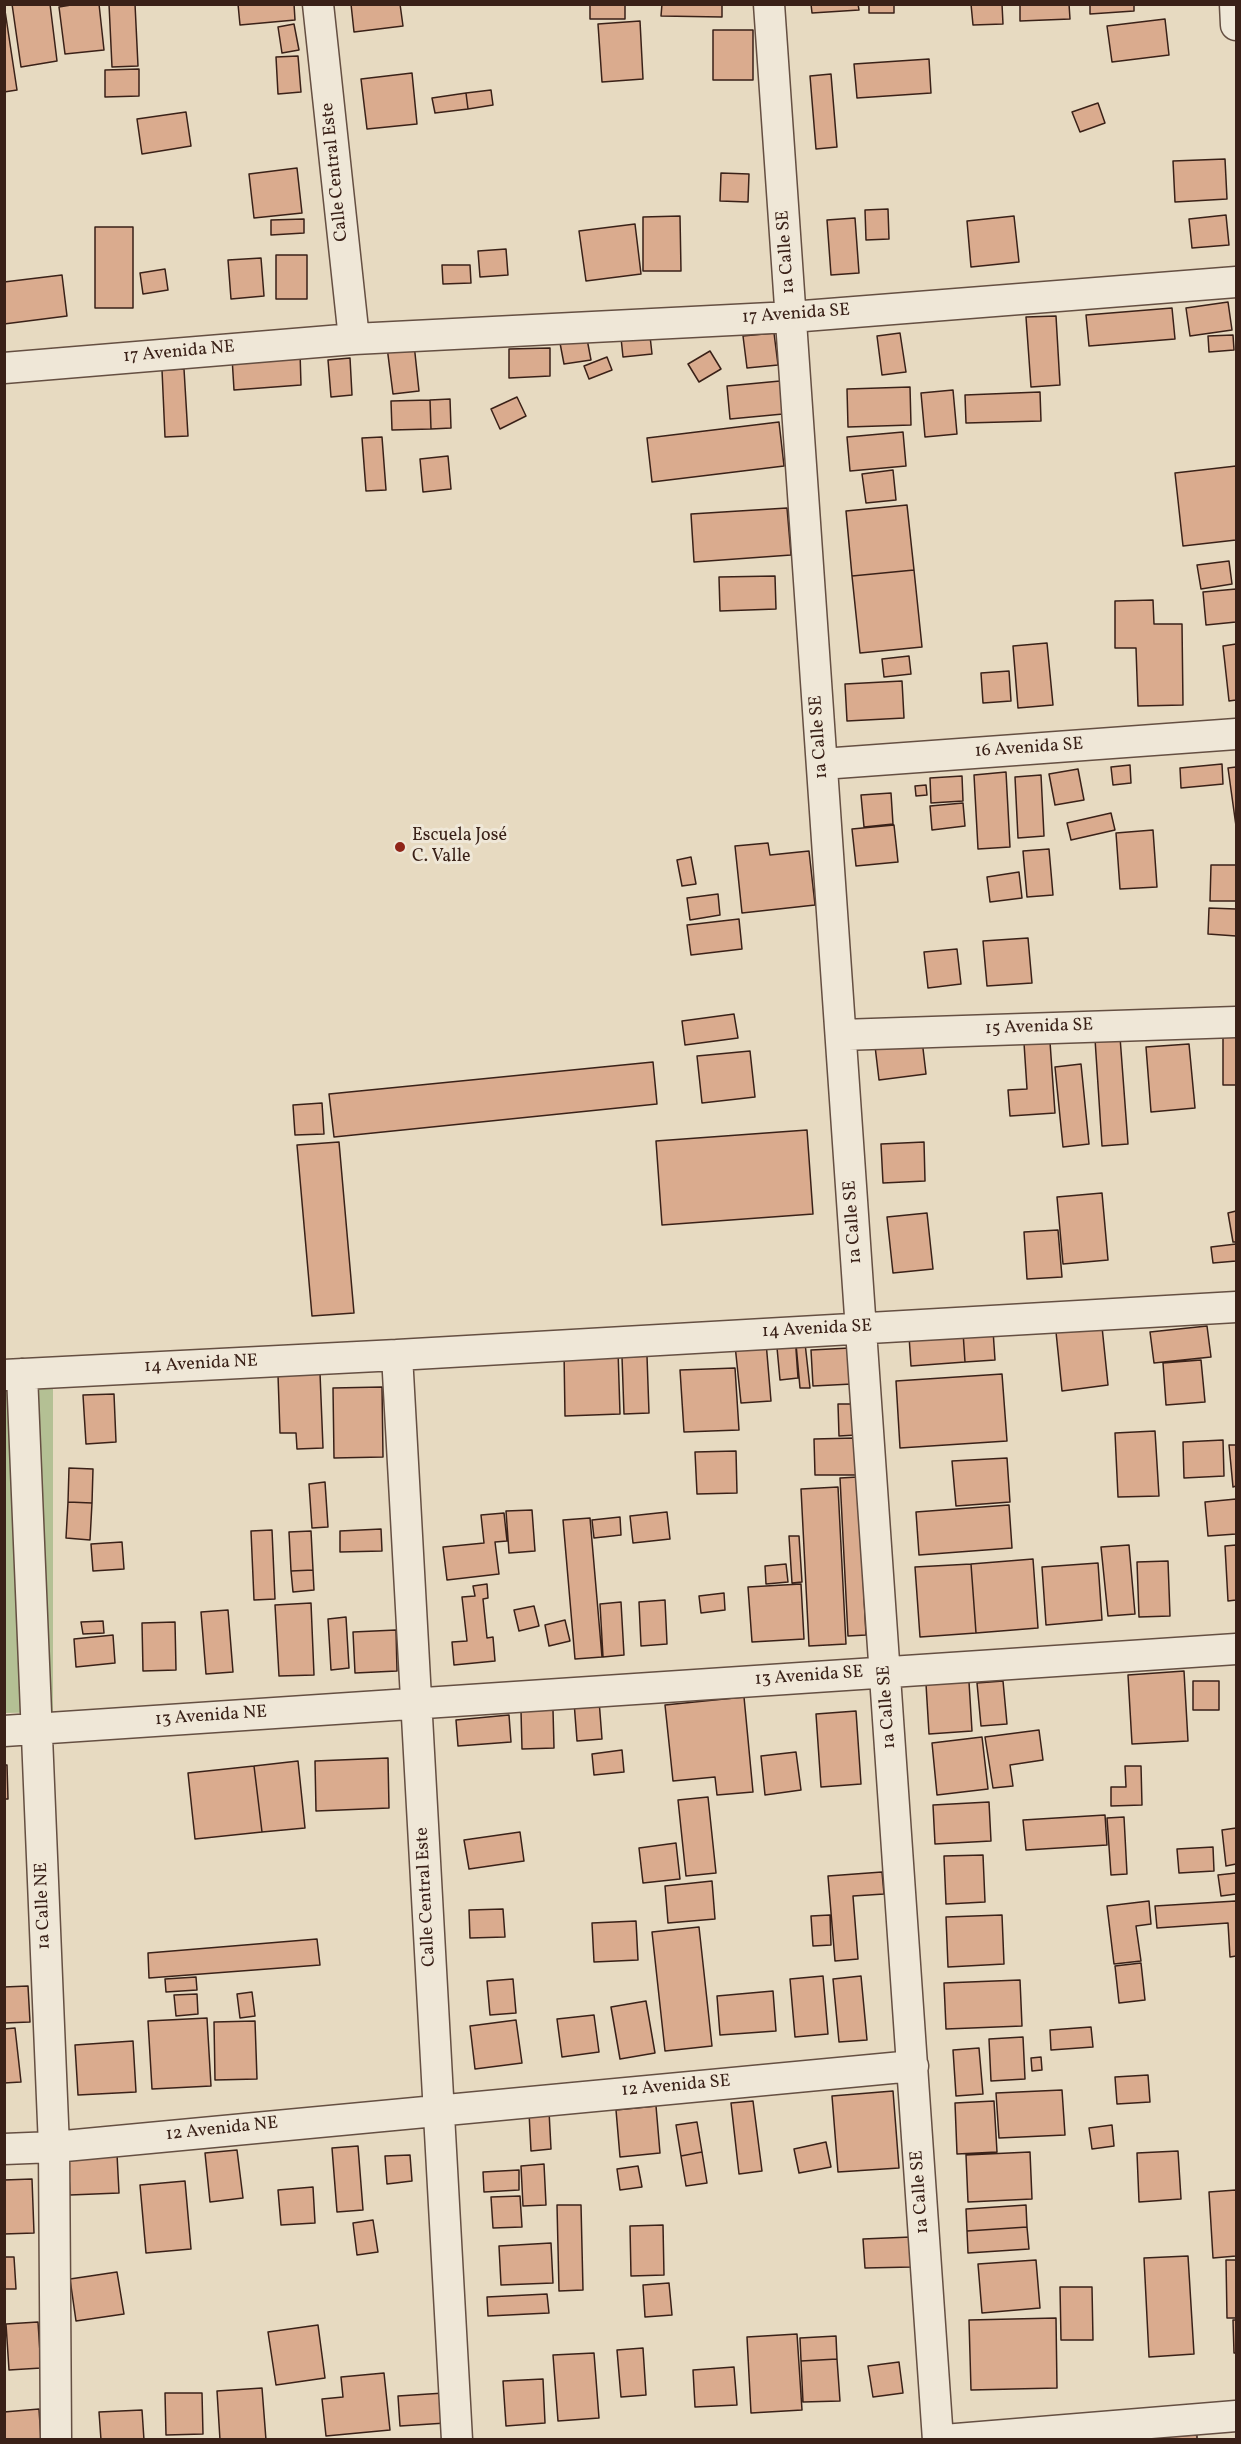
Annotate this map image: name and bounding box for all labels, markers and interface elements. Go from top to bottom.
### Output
street label: Calle Central Este [318,101,354,243]
street label: 1a Calle SE [773,209,801,295]
street label: 17 Avenida SE [741,300,851,330]
street label: 17 Avenida NE [122,337,236,369]
street label: 1a Calle SE [806,694,834,780]
street label: 16 Avenida SE [974,734,1084,764]
place label: Escuela José C. Valle [412,826,507,868]
marker: Escuela José C. Valle [393,840,407,854]
street label: 15 Avenida SE [984,1015,1094,1041]
street label: 1a Calle SE [840,1179,868,1265]
street label: 14 Avenida SE [761,1316,873,1344]
street label: 14 Avenida NE [144,1351,258,1379]
street label: 13 Avenida SE [754,1662,864,1692]
street label: 1a Calle SE [874,1664,902,1750]
street label: 13 Avenida NE [154,1702,268,1732]
street label: Calle Central Este [413,1827,441,1967]
street label: 1a Calle NE [32,1862,56,1950]
street label: 12 Avenida SE [621,2071,731,2103]
street label: 12 Avenida NE [165,2113,279,2147]
street label: 1a Calle SE [907,2149,935,2235]

